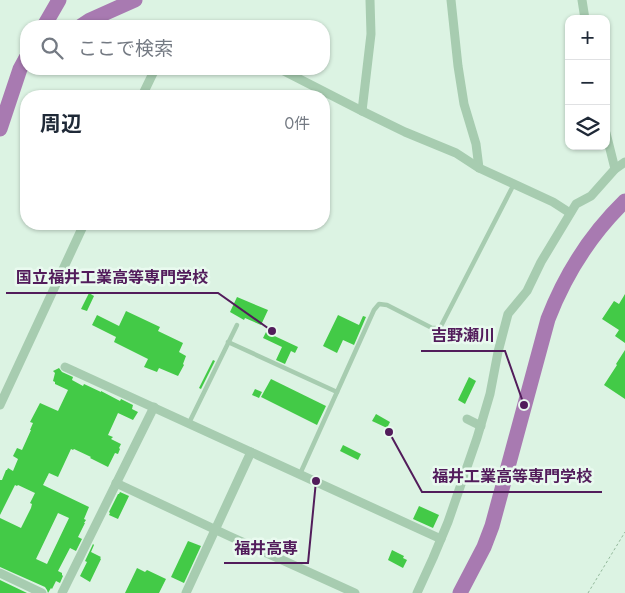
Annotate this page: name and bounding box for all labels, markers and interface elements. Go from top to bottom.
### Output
map controls [565,15,610,150]
button: + [565,15,610,60]
search box [20,20,330,75]
icon: search [38,34,66,62]
text: ここで検索 [78,35,173,62]
button: − [565,60,610,105]
button: layers [565,105,610,150]
text: 周辺 [40,109,82,139]
text: 0件 [284,112,310,135]
callout: 国立福井工業高等専門学校 [6,262,218,293]
text: 国立福井工業高等専門学校 [16,266,208,289]
callout: 吉野瀬川 [421,320,505,351]
text: 吉野瀬川 [431,324,495,347]
callout: 福井工業高等専門学校 [422,461,602,492]
text: 福井工業高等専門学校 [432,465,592,488]
callout: 福井高専 [224,532,308,563]
text: 福井高専 [234,537,298,560]

